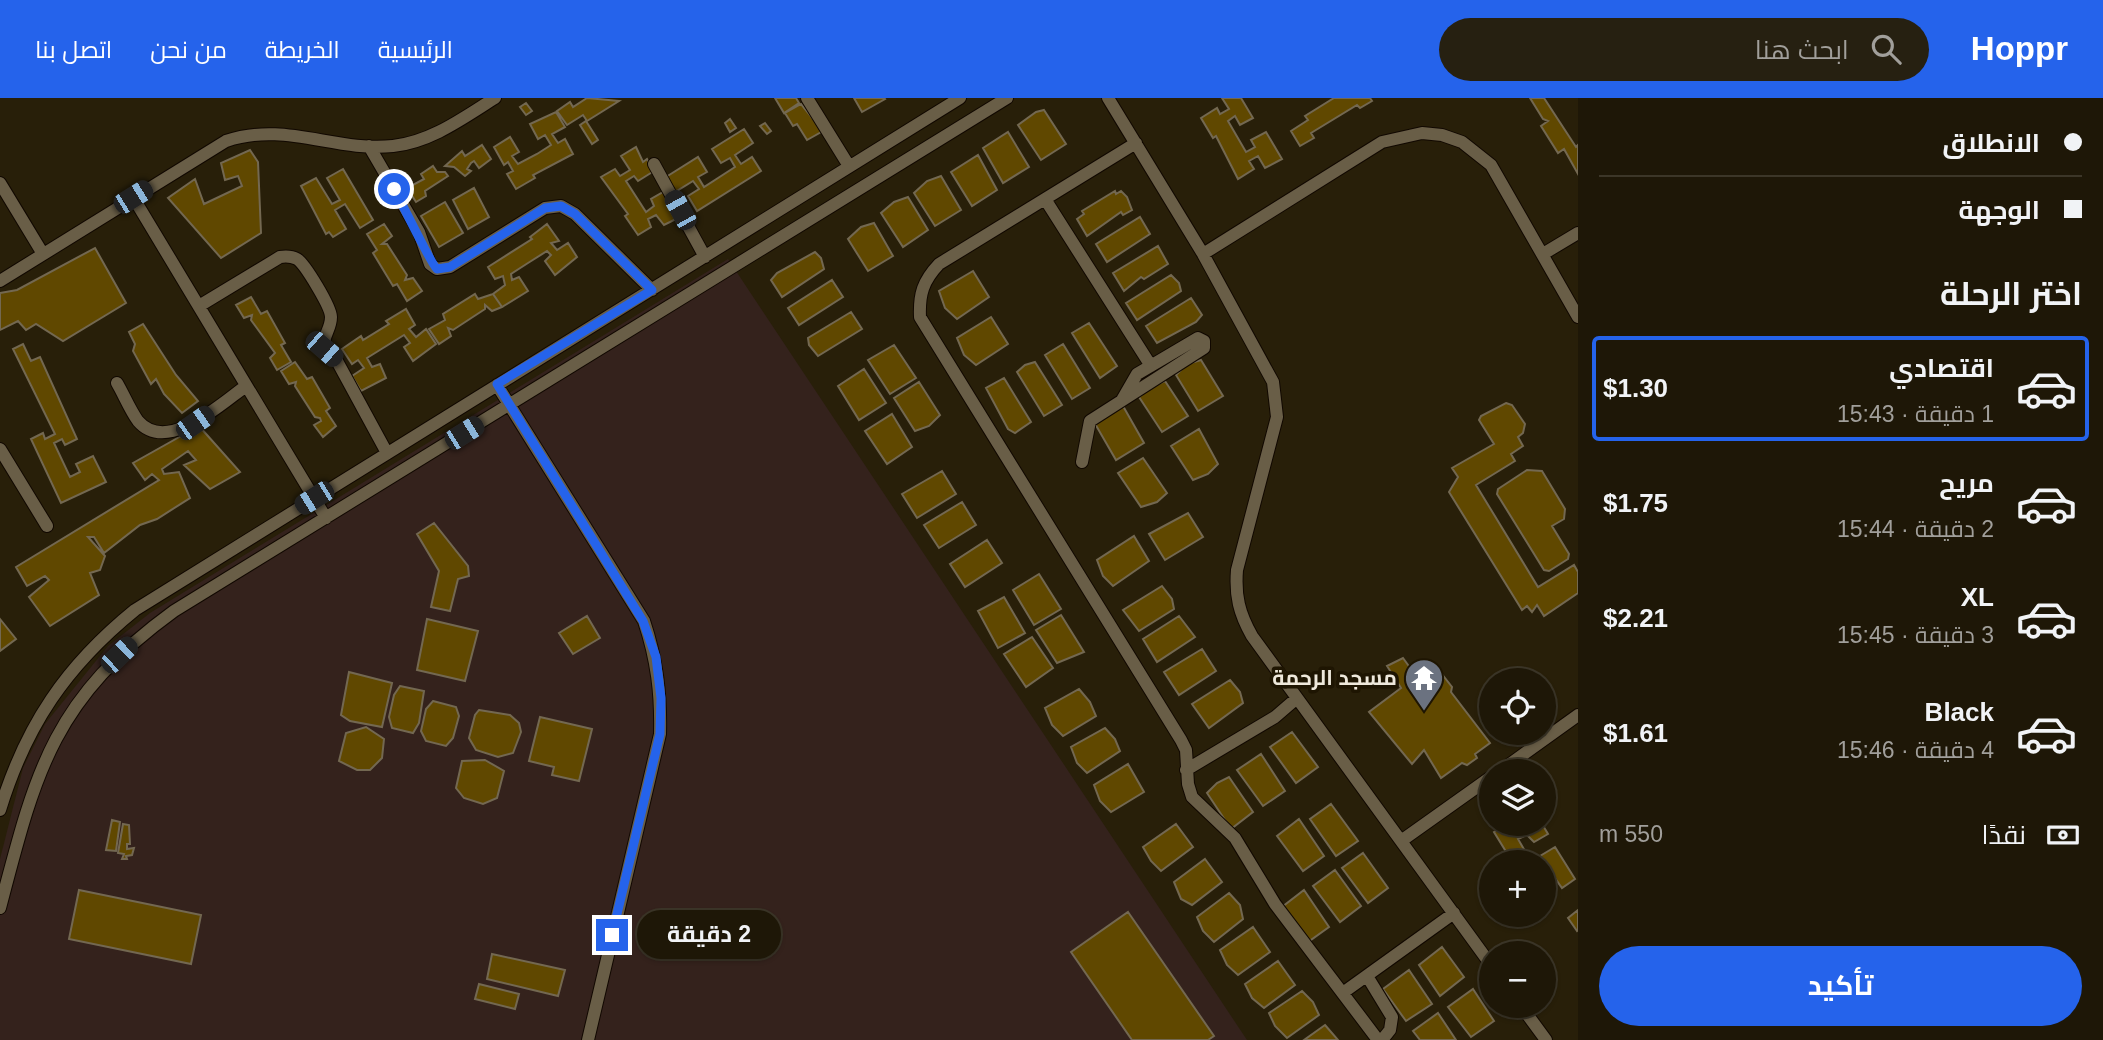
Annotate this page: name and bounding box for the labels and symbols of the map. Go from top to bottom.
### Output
route start [378,173,410,205]
car [110,177,157,217]
car [661,187,700,233]
car [302,327,347,371]
car [172,402,219,444]
car [441,413,488,453]
car [291,478,338,518]
car [97,633,142,677]
temple icon: مسجد الرحمة [1403,657,1445,712]
place label: مسجد الرحمة [1272,666,1397,690]
callout: 2 دقيقة [636,910,780,960]
route end [596,919,628,951]

